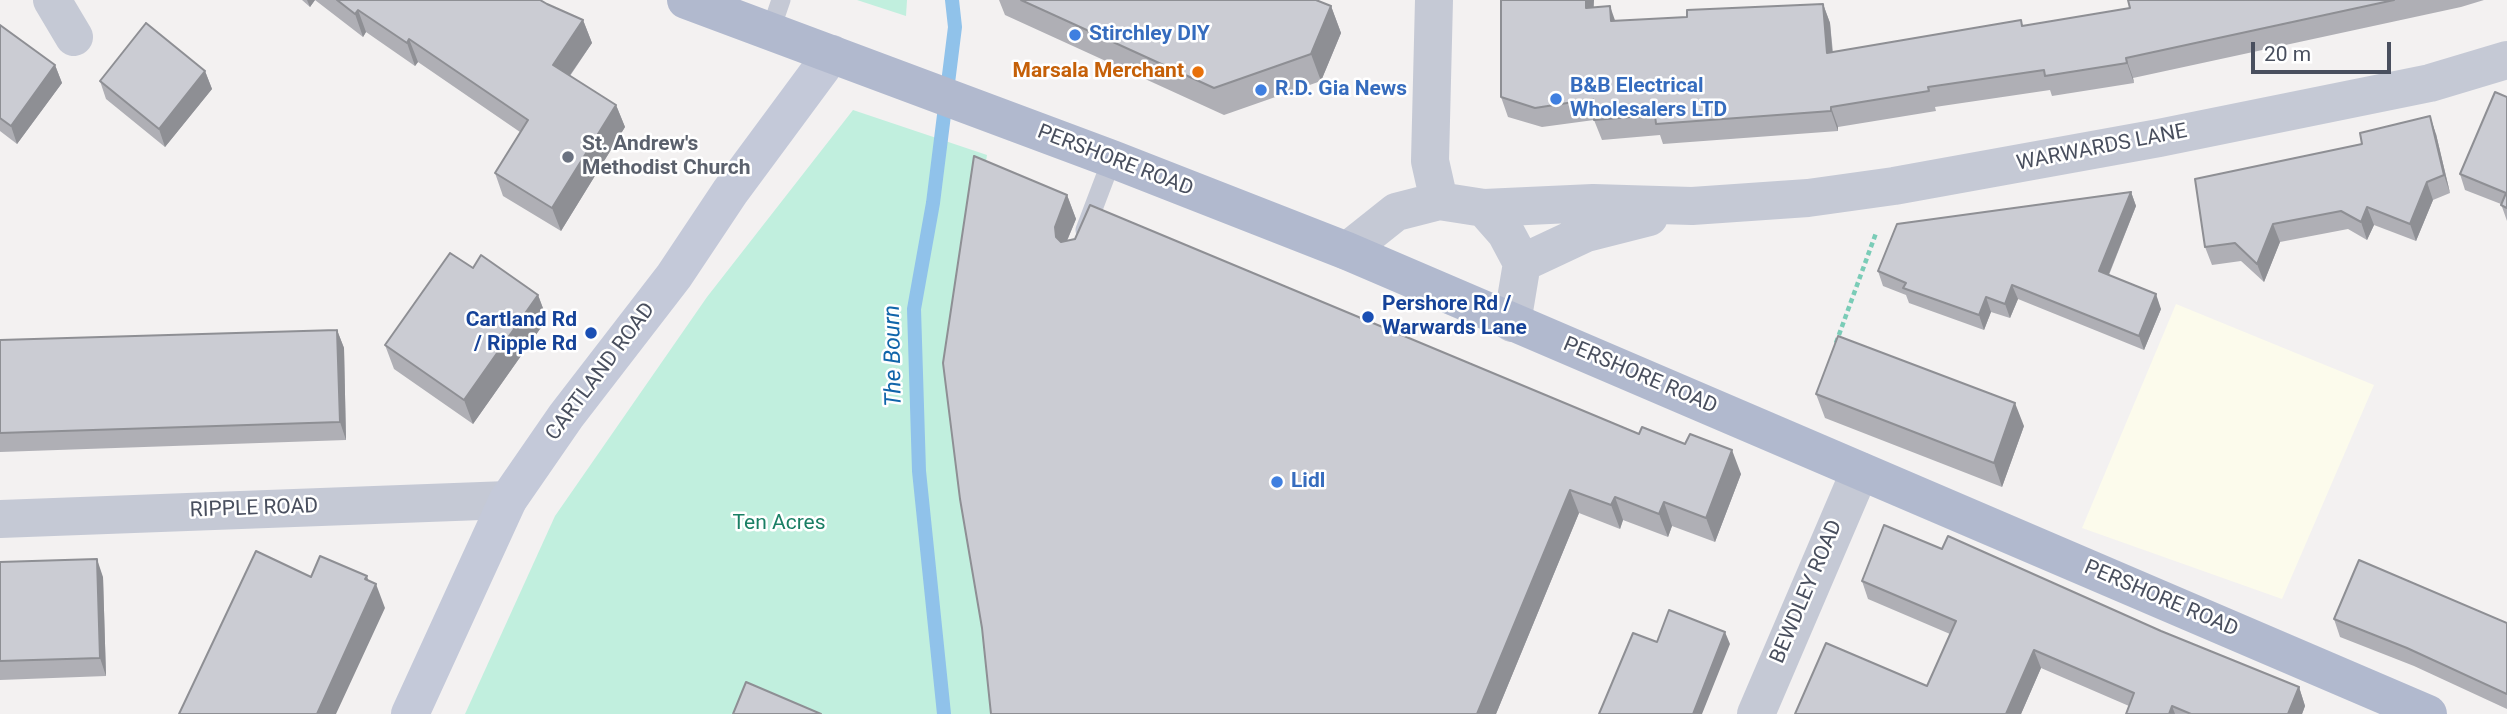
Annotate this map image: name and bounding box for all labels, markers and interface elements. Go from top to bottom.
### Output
place label: Stirchley DIY [1089,22,1210,48]
marker: Stirchley DIY [1067,27,1083,43]
scale bar [2255,28,2395,72]
text: 20 m [2264,42,2311,66]
place label: Marsala Merchant [1013,59,1184,85]
marker: Marsala Merchant [1190,64,1206,80]
place label: B&B Electrical Wholesalers LTD [1570,74,1727,124]
place label: R.D. Gia News [1275,77,1407,103]
marker: R.D. Gia News [1253,82,1269,98]
marker: B&B Electrical Wholesalers LTD [1548,91,1564,107]
street label: WARWARDS LANE [2015,119,2189,177]
street label: PERSHORE ROAD [1034,120,1196,202]
place label: St. Andrew's Methodist Church [582,132,750,182]
marker: St. Andrew's Methodist Church [560,149,576,165]
place label: Pershore Rd / Warwards Lane [1382,292,1527,342]
street label: CARTLAND ROAD [541,298,661,446]
water label: The Bourn [879,305,909,407]
place label: Cartland Rd / Ripple Rd [466,308,577,358]
marker: Pershore Rd / Warwards Lane [1360,309,1376,325]
marker: Cartland Rd / Ripple Rd [583,325,599,341]
street label: PERSHORE ROAD [1559,332,1721,420]
place label: Lidl [1291,469,1325,495]
marker: Lidl [1269,474,1285,490]
street label: RIPPLE ROAD [189,494,319,524]
park label: Ten Acres [732,511,826,537]
street label: BEWDLEY ROAD [1765,517,1849,667]
street label: PERSHORE ROAD [2080,555,2242,643]

